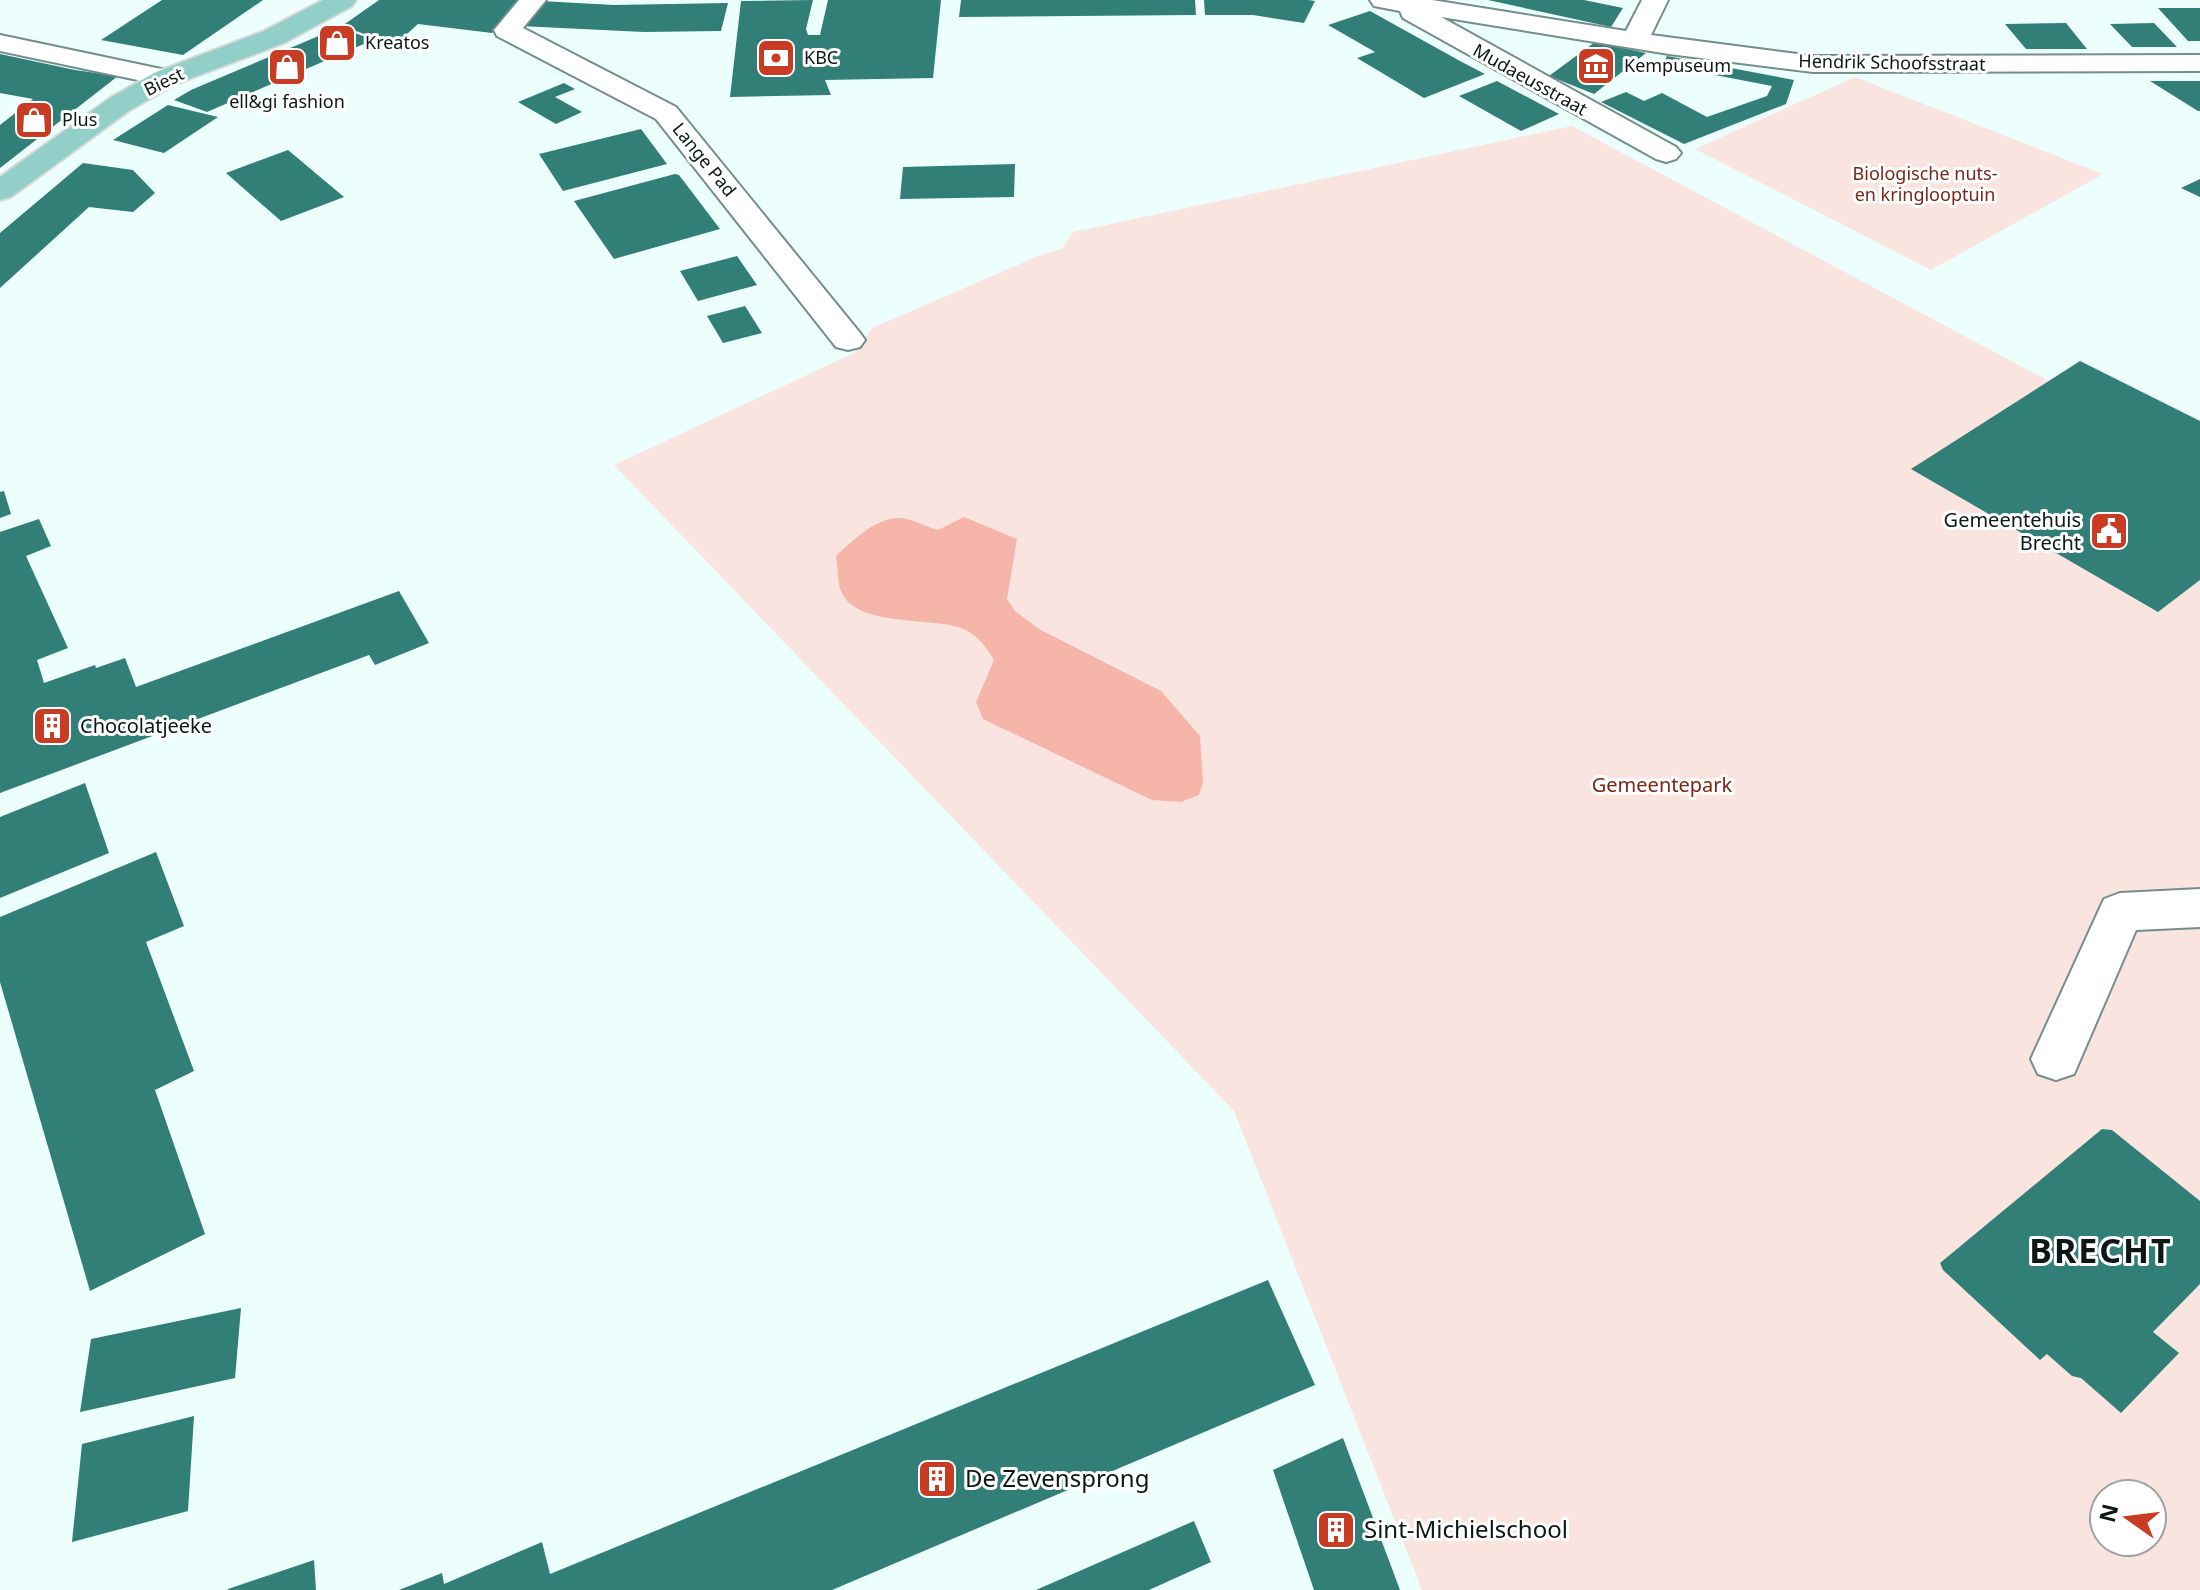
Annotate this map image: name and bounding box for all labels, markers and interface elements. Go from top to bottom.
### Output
shop icon: Kreatos [316,22,358,64]
place label: Kreatos [365,30,429,54]
bank icon: KBC [755,37,797,79]
street label: Mudaeusstraat [1469,38,1592,121]
place label: KBC [804,45,838,69]
museum icon: Kempuseum [1575,45,1617,87]
shop icon: ell&gi fashion [266,46,308,88]
street label: Hendrik Schoofsstraat [1798,48,1986,76]
place label: Kempuseum [1624,53,1731,77]
street label: Biest [140,61,188,101]
place label: ell&gi fashion [229,89,345,113]
shop icon: Plus [13,99,55,141]
place label: Plus [62,107,97,131]
street label: Lange Pad [668,117,742,201]
park label: Biologische nuts- en kringlooptuin [1853,161,1998,206]
place label: Gemeentehuis Brecht [1944,506,2081,556]
public building icon: Gemeentehuis Brecht [2088,510,2130,552]
building icon: Chocolatjeeke [31,705,73,747]
place label: Chocolatjeeke [80,712,212,739]
park label: Gemeentepark [1592,771,1733,798]
district label: BRECHT [2029,1227,2173,1273]
building icon: De Zevensprong [916,1458,958,1500]
place label: De Zevensprong [965,1461,1149,1494]
north arrow [2088,1478,2168,1558]
text: N [2091,1501,2124,1525]
building icon: Sint-Michielschool [1315,1509,1357,1551]
place label: Sint-Michielschool [1364,1512,1568,1545]

